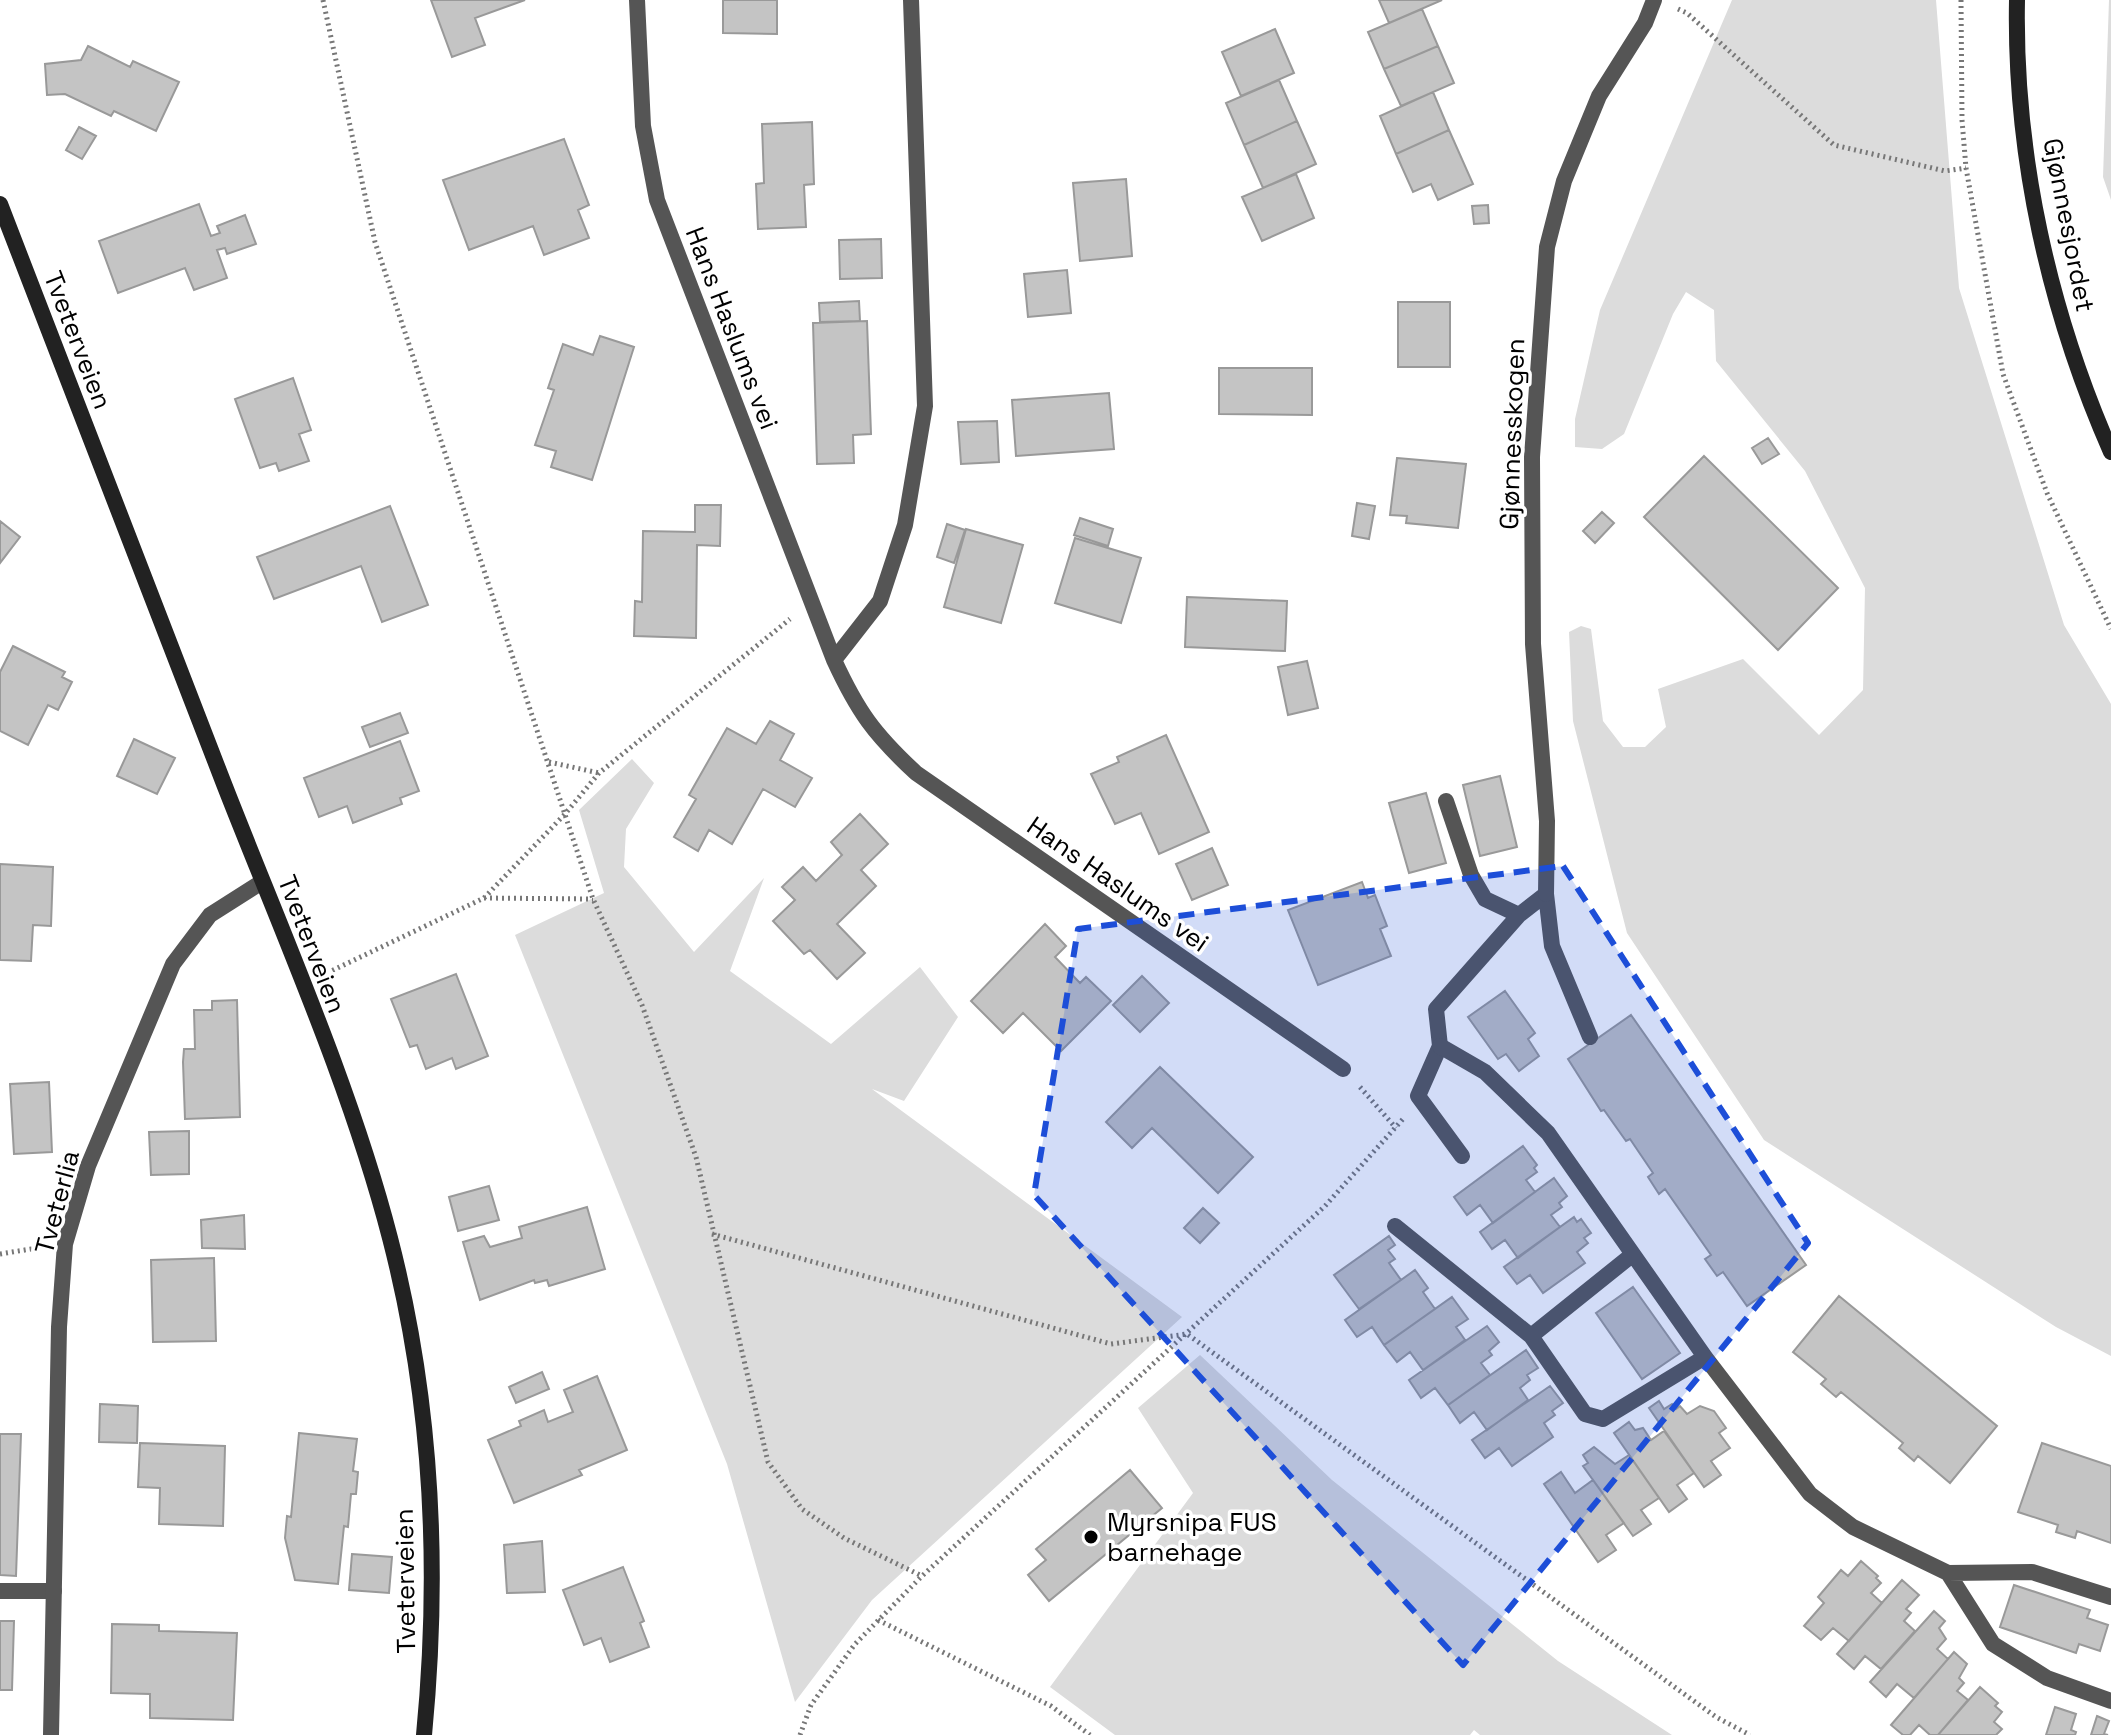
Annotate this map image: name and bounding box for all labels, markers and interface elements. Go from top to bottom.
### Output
street label: Gjønnesjordet [2036,135,2102,315]
street label: Hans Haslums vei [678,222,786,434]
street label: Tveterveien [36,266,120,414]
street label: Gjønnesskogen [1492,338,1532,530]
street label: Hans Haslums vei [1021,809,1215,959]
street label: Tveterveien [270,870,354,1018]
street label: Tveterlia [27,1146,87,1258]
place label: Myrsnipa FUS barnehage [1107,1505,1277,1569]
street label: Tveterveien [387,1508,423,1654]
marker: Myrsnipa FUS barnehage [1082,1528,1100,1546]

